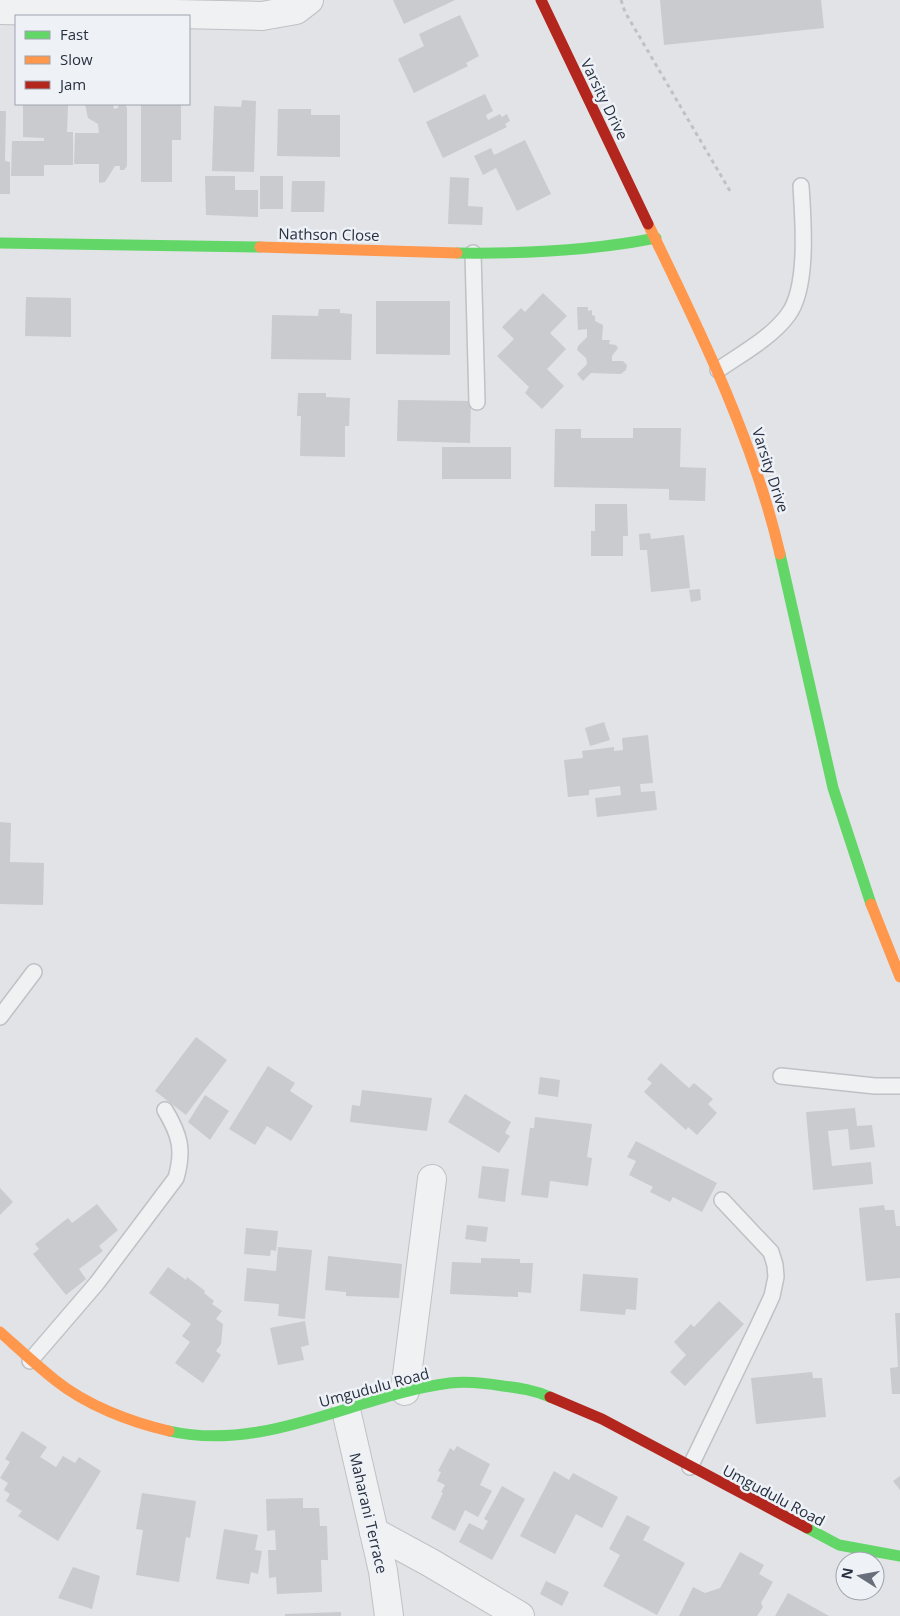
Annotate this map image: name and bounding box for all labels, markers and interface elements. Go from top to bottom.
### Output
legend [15,15,190,105]
text: Fast [60,24,89,44]
text: Slow [60,49,93,69]
street label: Varsity Drive [577,55,633,143]
text: Jam [58,74,86,94]
street label: Nathson Close [278,223,380,245]
street label: Varsity Drive [748,425,794,515]
street label: Umgudulu Road [317,1363,431,1411]
street label: Maharani Terrace [345,1451,393,1575]
street label: Umgudulu Road [719,1460,829,1530]
north arrow [835,1551,885,1601]
text: N [836,1566,857,1581]

